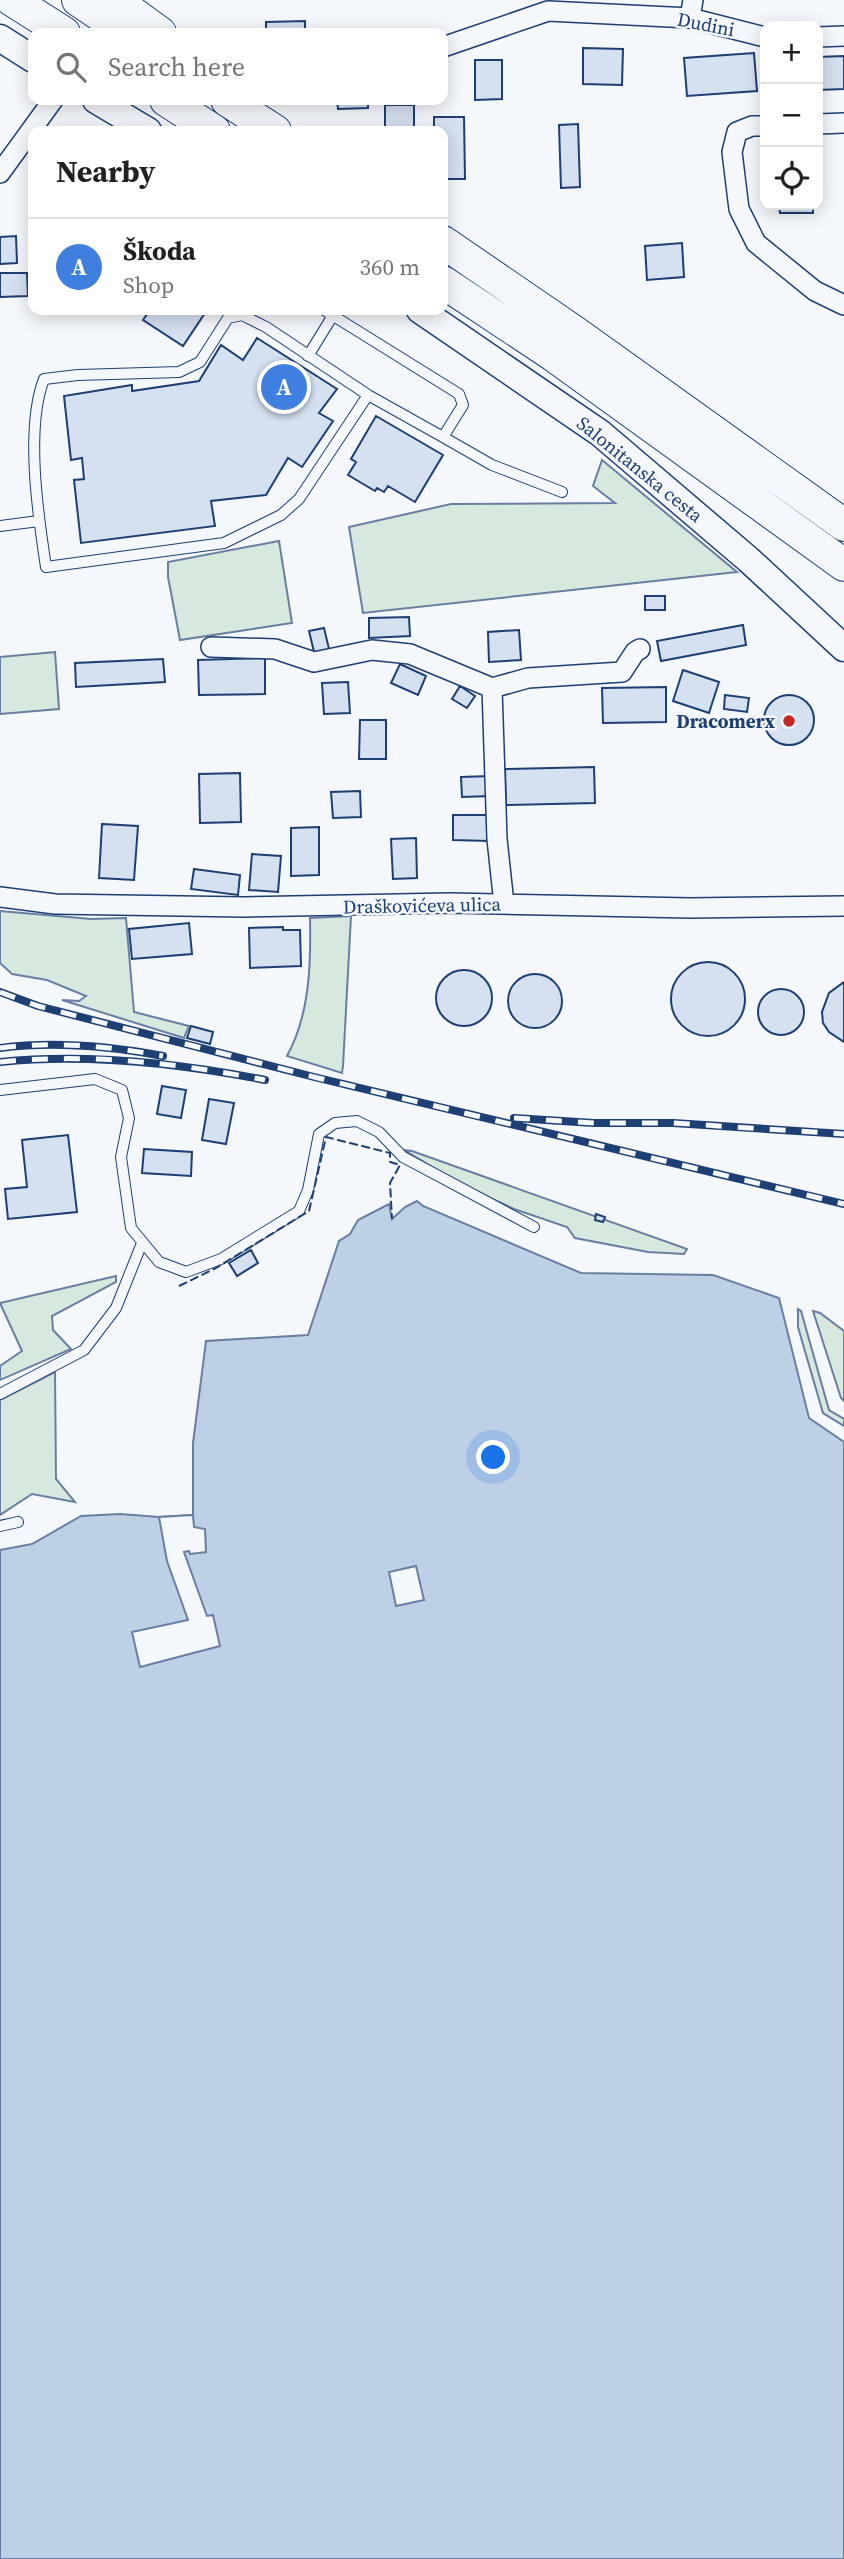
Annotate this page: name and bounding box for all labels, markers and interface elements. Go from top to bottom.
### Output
street label: Dudini [675,6,737,42]
map controls [760,21,823,210]
button: + [760,21,823,84]
search box [28,28,448,105]
icon: search [52,48,90,86]
text: Search here [108,49,245,85]
button: − [760,84,823,147]
button: locate [760,147,823,210]
text: Nearby [56,151,155,192]
text: Škoda [123,233,196,269]
text: A [71,251,87,283]
text: 360 m [359,251,420,283]
text: Shop [123,269,174,301]
pin: A [261,361,307,413]
street label: Salonitanska cesta [571,410,709,528]
place label: Dracomerx [676,708,775,734]
marker: Dracomerx [781,713,797,729]
street label: Draškovićeva ulica [343,891,502,919]
your location [476,1440,510,1474]

